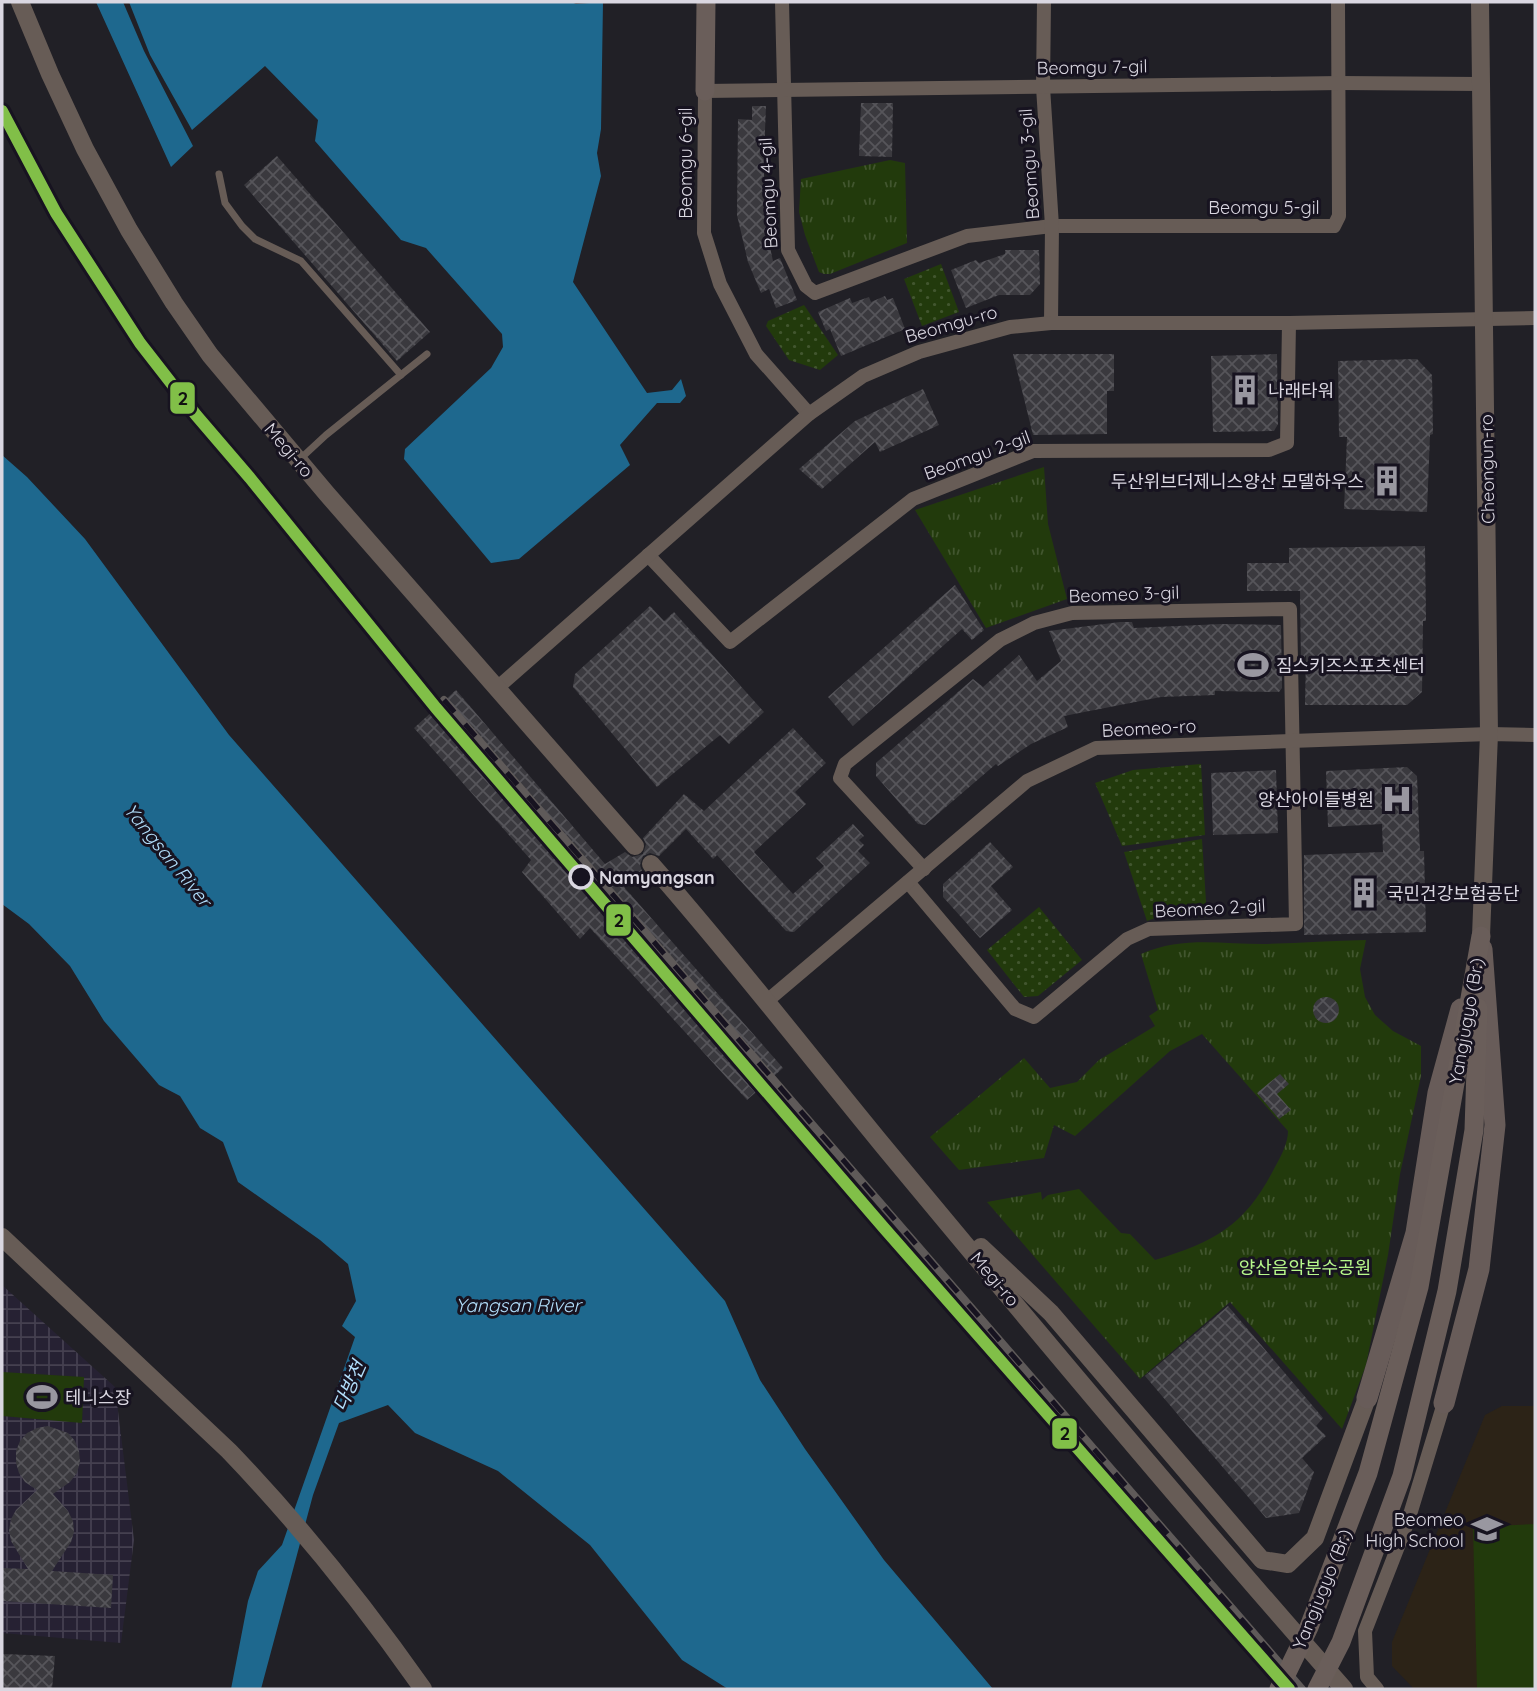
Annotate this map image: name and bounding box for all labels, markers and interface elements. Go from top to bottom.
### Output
street label: Beomgu 7-gil [1036,55,1148,79]
street label: Beomgu 6-gil [674,107,697,219]
street label: Beomgu 3-gil [1014,108,1044,220]
street label: Beomgu 4-gil [754,137,782,249]
street label: Beomgu 5-gil [1208,196,1320,219]
street label: Beomgu-ro [902,300,1000,348]
building icon: 나래타워 [1228,373,1262,407]
place label: 나래타워 [1268,379,1334,402]
line badge: 2 [169,381,196,415]
text: 2 [178,386,188,410]
street label: Cheongun-ro [1475,414,1499,524]
street label: Megi-ro [259,418,319,482]
street label: Beomgu 2-gil [921,425,1033,485]
building icon: 두산위브더제니스양산 모델하우스 [1370,464,1404,498]
place label: 두산위브더제니스양산 모델하우스 [1111,470,1364,493]
street label: Beomeo 3-gil [1068,581,1180,607]
sports icon: 짐스키즈스포츠센터 [1236,648,1270,682]
place label: 짐스키즈스포츠센터 [1276,654,1425,677]
street label: Beomeo-ro [1101,714,1197,742]
hospital icon: 양산아이들병원 [1380,782,1414,816]
place label: 양산아이들병원 [1258,788,1374,811]
water label: Yangsan River [119,799,219,913]
marker: Namyangsan [569,865,593,889]
place label: Namyangsan [599,866,715,889]
building icon: 국민건강보험공단 [1347,876,1381,910]
place label: 국민건강보험공단 [1387,882,1519,905]
street label: Beomeo 2-gil [1154,894,1266,922]
line badge: 2 [605,903,632,937]
text: 2 [614,908,624,932]
street label: Yangjugyo (Br.) [1444,956,1488,1086]
street label: Megi-ro [965,1247,1025,1311]
park label: 양산음악분수공원 [1239,1256,1371,1279]
water label: Yangsan River [455,1293,584,1317]
water label: 다방천 [327,1356,371,1415]
sports icon: 테니스장 [25,1380,59,1414]
place label: 테니스장 [65,1386,131,1409]
line badge: 2 [1051,1417,1078,1450]
text: 2 [1060,1421,1070,1445]
place label: Beomeo High School [1365,1508,1464,1552]
school or university icon: Beomeo High School [1470,1512,1504,1546]
street label: Yangjugyo (Br.) [1287,1525,1357,1653]

